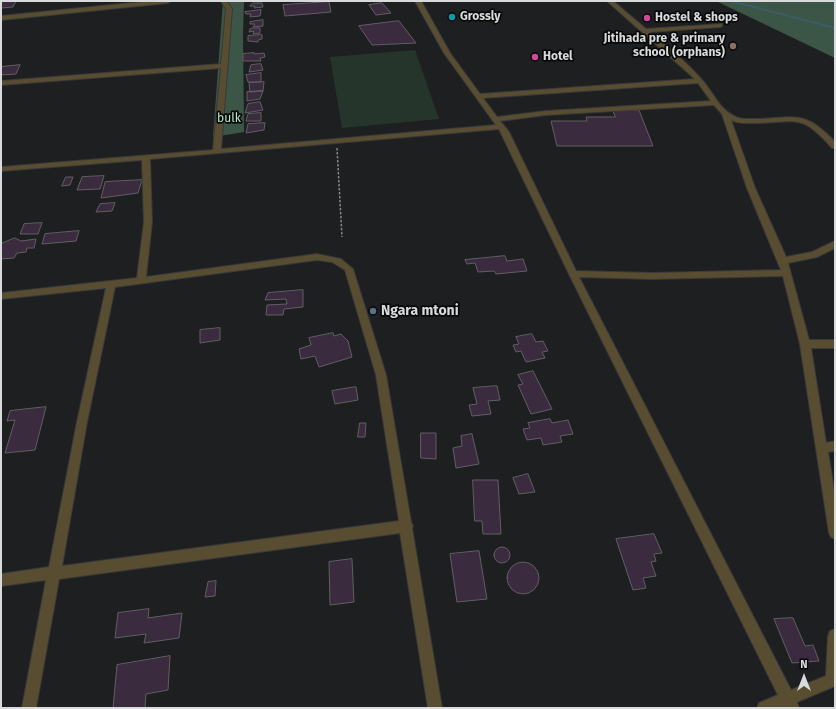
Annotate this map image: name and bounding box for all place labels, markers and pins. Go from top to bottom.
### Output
place label: Grossly [460,10,500,24]
place label: Hostel & shops [655,11,738,25]
marker: Grossly [447,12,457,22]
marker: Hostel & shops [642,13,652,23]
place label: Jitihada pre & primary school (orphans) [604,32,725,60]
marker: Jitihada pre & primary school (orphans) [728,41,738,51]
place label: Hotel [543,50,573,64]
marker: Hotel [530,52,540,62]
place label: Ngara mtoni [381,303,459,319]
marker: Ngara mtoni [368,306,378,316]

